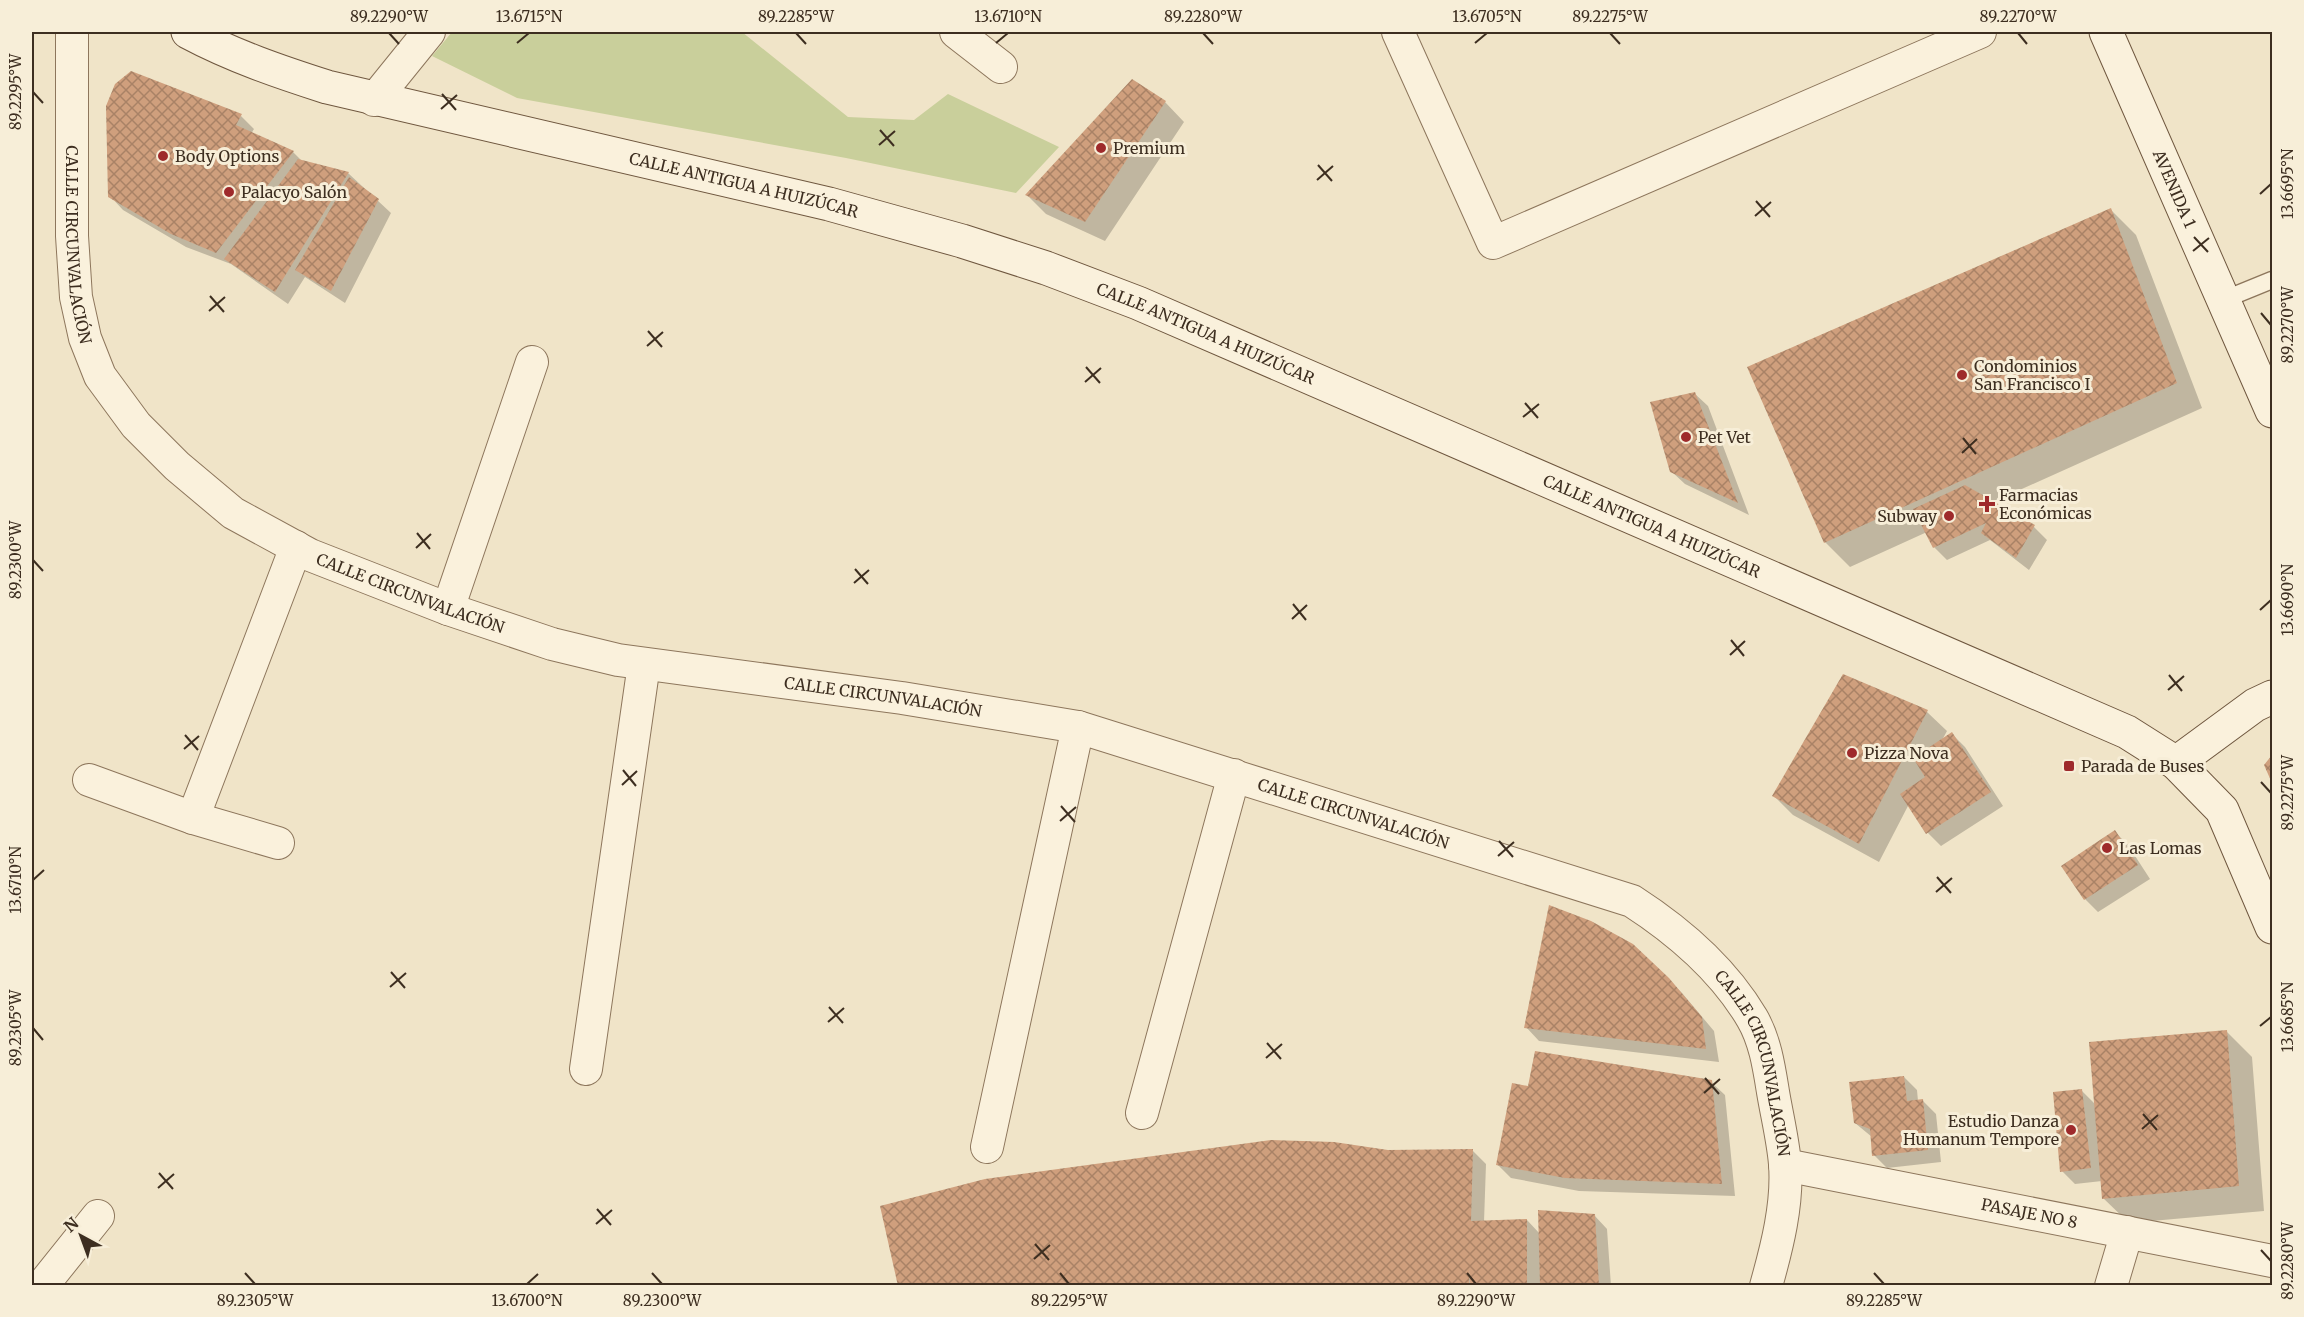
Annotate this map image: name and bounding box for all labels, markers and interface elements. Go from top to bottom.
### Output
text: 89.2290°W [350,7,429,26]
text: 13.6715°N [496,7,563,26]
text: 89.2285°W [758,7,835,26]
text: 13.6710°N [974,7,1042,26]
text: 89.2280°W [1164,7,1243,26]
text: 13.6705°N [1452,7,1522,26]
text: 89.2275°W [1572,7,1649,26]
text: 89.2270°W [1980,7,2057,26]
text: 89.2295°W [6,53,25,130]
place label: Premium [1113,138,1185,158]
marker: Premium [1094,141,1108,155]
street label: CALLE CIRCUNVALACIÓN [62,145,96,346]
place label: Body Options [175,146,280,166]
street label: AVENIDA 1 [2148,146,2200,231]
street label: CALLE ANTIGUA A HUIZÚCAR [627,148,862,222]
text: 13.6695°N [2278,148,2297,219]
marker: Body Options [156,149,170,163]
place label: Palacyo Salón [241,182,347,202]
marker: Palacyo Salón [222,185,236,199]
street label: CALLE ANTIGUA A HUIZÚCAR [1094,278,1319,389]
text: 89.2270°W [2278,286,2297,363]
place label: Condominios San Francisco I [1974,356,2090,394]
marker: Condominios San Francisco I [1955,368,1969,382]
place label: Pet Vet [1698,427,1752,447]
marker: Pet Vet [1679,430,1693,444]
street label: CALLE ANTIGUA A HUIZÚCAR [1540,470,1764,582]
place label: Farmacias Económicas [1999,485,2092,523]
marker: Farmacias Económicas [1980,497,1994,511]
place label: Subway [1877,506,1938,526]
marker: Subway [1942,509,1956,523]
text: 89.2300°W [6,520,25,599]
street label: CALLE CIRCUNVALACIÓN [314,548,508,637]
text: 13.6690°N [2278,564,2297,636]
street label: CALLE CIRCUNVALACIÓN [783,672,984,721]
place label: Pizza Nova [1864,743,1949,763]
marker: Pizza Nova [1845,746,1859,760]
text: 89.2275°W [2278,754,2297,831]
place label: Parada de Buses [2081,756,2204,776]
marker: Parada de Buses [2062,759,2076,773]
street label: CALLE CIRCUNVALACIÓN [1255,774,1452,853]
place label: Las Lomas [2119,838,2202,858]
marker: Las Lomas [2100,841,2114,855]
text: 13.6710°N [6,846,25,914]
street label: CALLE CIRCUNVALACIÓN [1711,966,1794,1158]
text: 13.6685°N [2278,981,2297,1052]
text: 89.2305°W [6,989,25,1066]
place label: Estudio Danza Humanum Tempore [1903,1111,2059,1149]
marker: Estudio Danza Humanum Tempore [2064,1123,2078,1137]
street label: PASAJE NO 8 [1980,1194,2079,1232]
north arrow [51,1206,111,1266]
text: N [60,1213,83,1236]
text: 89.2280°W [2278,1221,2297,1300]
text: 89.2305°W [217,1291,294,1310]
text: 13.6700°N [491,1291,563,1310]
text: 89.2300°W [623,1291,702,1310]
text: 89.2295°W [1031,1291,1108,1310]
text: 89.2290°W [1437,1291,1516,1310]
text: 89.2285°W [1846,1291,1923,1310]

